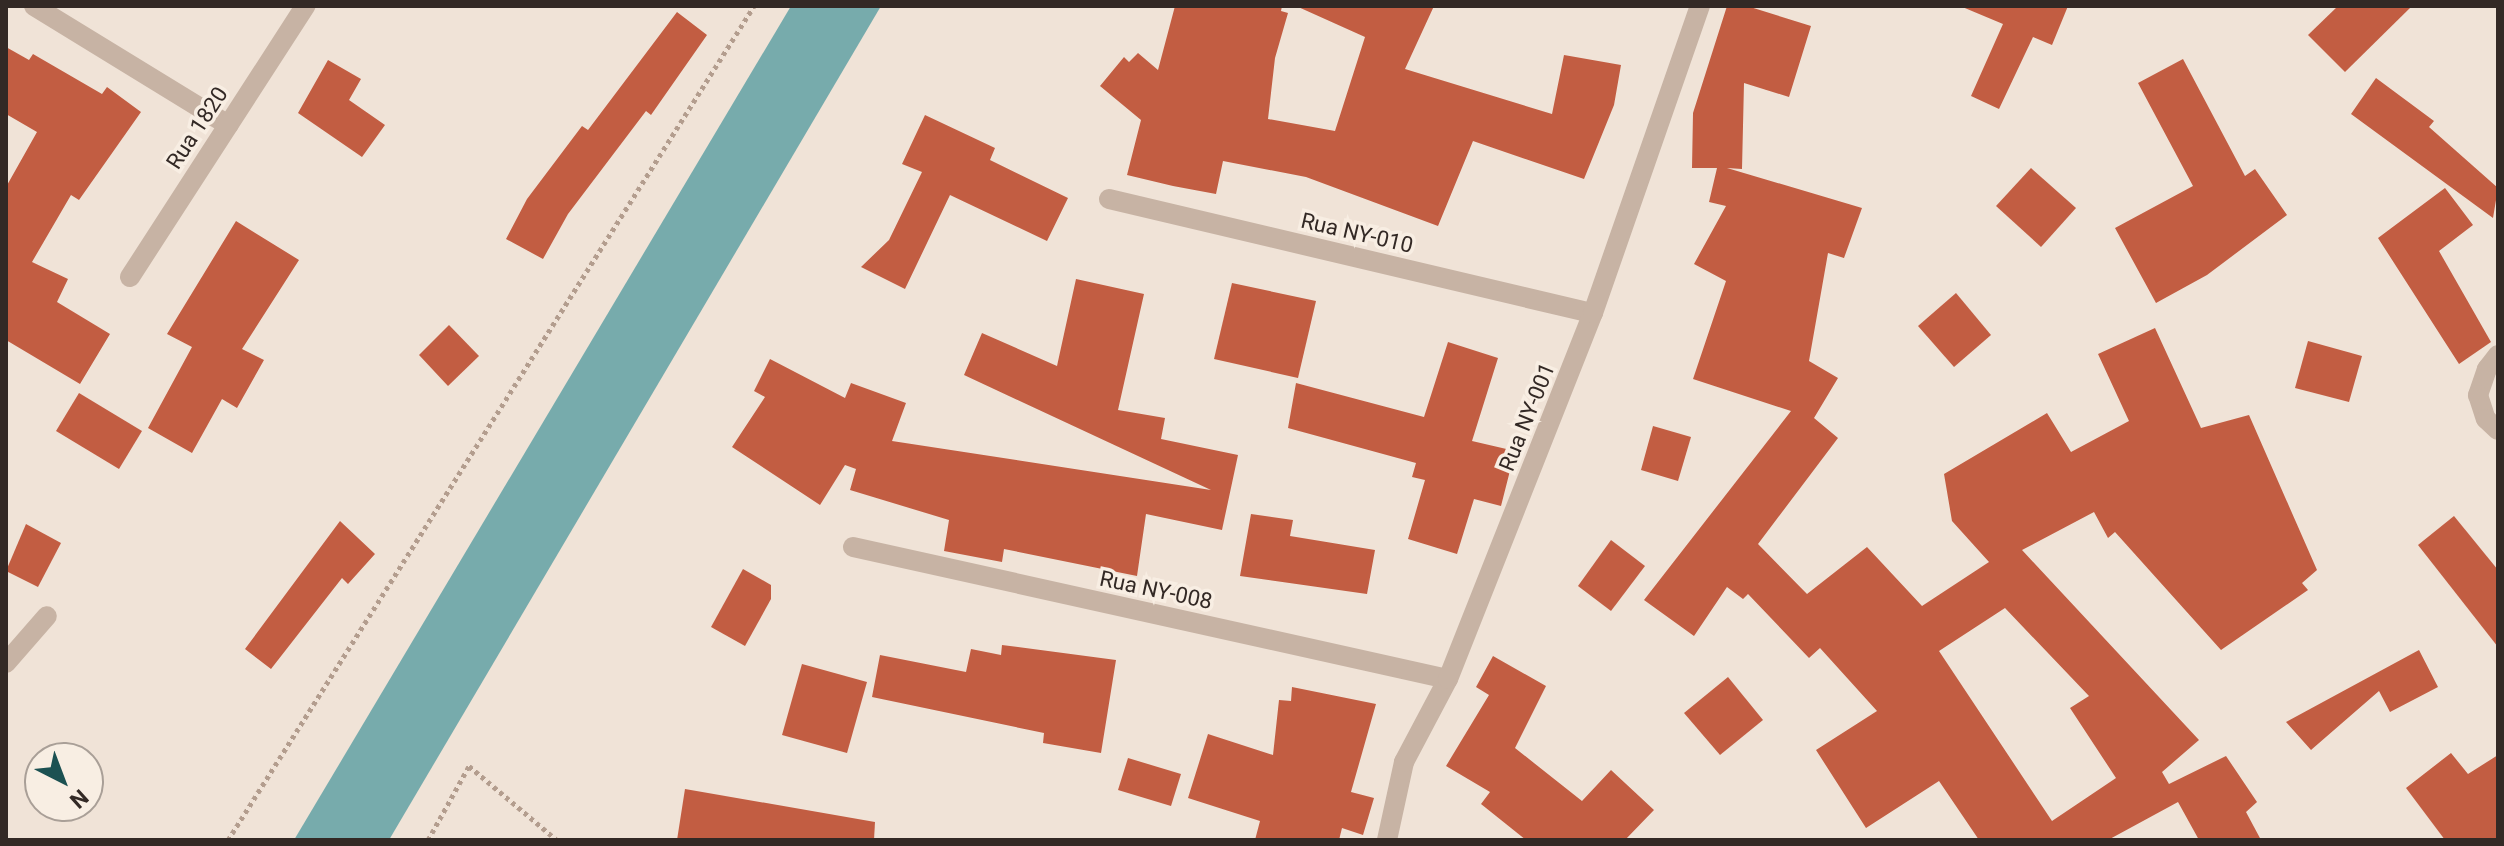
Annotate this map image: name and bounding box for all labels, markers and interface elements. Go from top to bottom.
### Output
street label: Rua 1820 [161,82,233,174]
street label: Rua NY-010 [1298,207,1416,259]
street label: Rua NY-001 [1493,359,1561,475]
street label: Rua NY-008 [1097,565,1215,615]
north arrow [24,742,104,822]
text: N [65,784,93,813]

